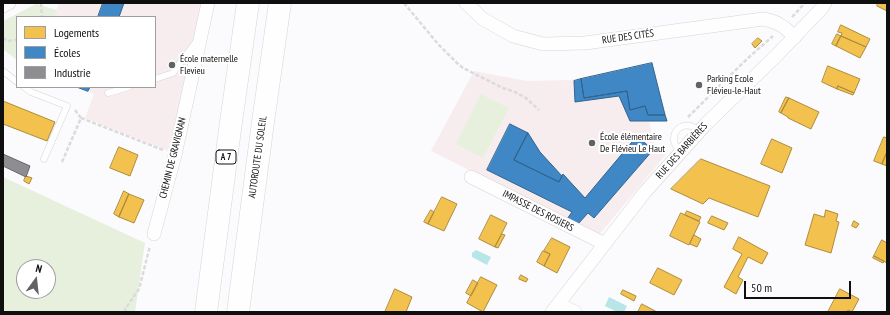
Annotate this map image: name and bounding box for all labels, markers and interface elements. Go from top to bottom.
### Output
legend [16,16,156,88]
text: Logements [54,25,99,40]
street label: RUE DES CITÉS [601,27,655,47]
text: Écoles [54,45,80,60]
place label: École maternelle Flevieu [180,53,238,76]
marker: École maternelle Flevieu [167,60,177,70]
text: Industrie [54,65,91,80]
place label: Parking Ecole Flévieu-le-Haut [707,73,761,96]
marker: Parking Ecole Flévieu-le-Haut [694,80,704,90]
street label: AUTOROUTE DU SOLEIL [246,115,270,199]
street label: CHEMIN DE GRAVIGNAN [157,116,189,200]
street label: RUE DES BARBIÈRES [654,120,710,182]
place label: École élémentaire De Flévieu Le Haut [600,131,665,154]
marker: École élémentaire De Flévieu Le Haut [587,138,597,148]
road number: A 7 [216,150,236,164]
street label: IMPASSE DES ROSIERS [500,188,576,234]
north arrow [16,259,56,299]
text: N [34,261,44,276]
scale bar [746,273,853,299]
text: 50 m [751,280,772,295]

